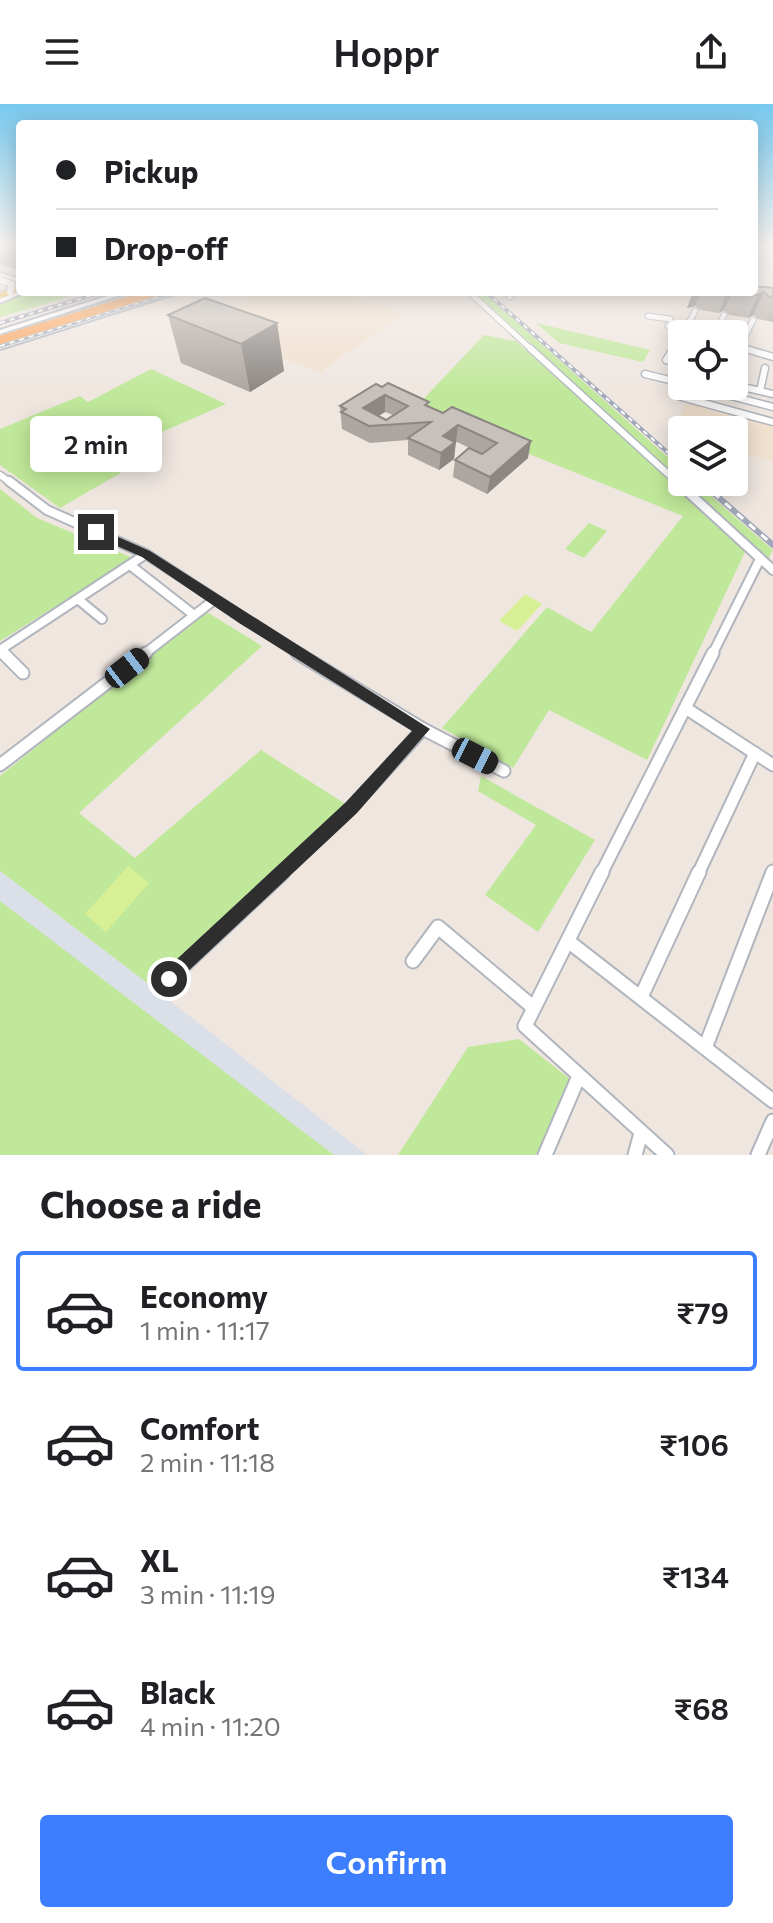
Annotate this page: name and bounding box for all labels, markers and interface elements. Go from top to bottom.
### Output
icon: menu [40,30,84,74]
text: Hoppr [334,30,439,74]
icon: share [689,30,733,74]
text: Pickup [104,152,198,189]
text: Drop-off [104,229,228,266]
map controls [668,320,748,496]
button: locate [668,320,748,400]
callout: 2 min [30,416,162,472]
button: layers [668,416,748,496]
text: 2 min [64,428,128,459]
route end [78,514,114,550]
car [101,644,153,692]
car [448,734,502,778]
route start [151,961,187,997]
text: Choose a ride [40,1181,261,1225]
icon: car [44,1275,116,1347]
text: Economy [140,1277,268,1314]
text: ₹79 [676,1293,729,1330]
text: 1 min · 11:17 [140,1314,270,1345]
icon: car [44,1407,116,1479]
text: Comfort [140,1409,259,1446]
text: ₹106 [659,1425,729,1462]
text: 2 min · 11:18 [140,1446,275,1477]
icon: car [44,1539,116,1611]
text: XL [140,1541,179,1578]
text: ₹134 [662,1557,729,1594]
text: 3 min · 11:19 [140,1578,275,1609]
icon: car [44,1671,116,1743]
text: Black [140,1673,216,1710]
text: ₹68 [674,1689,729,1726]
text: 4 min · 11:20 [140,1710,281,1741]
button: Confirm [40,1815,733,1907]

